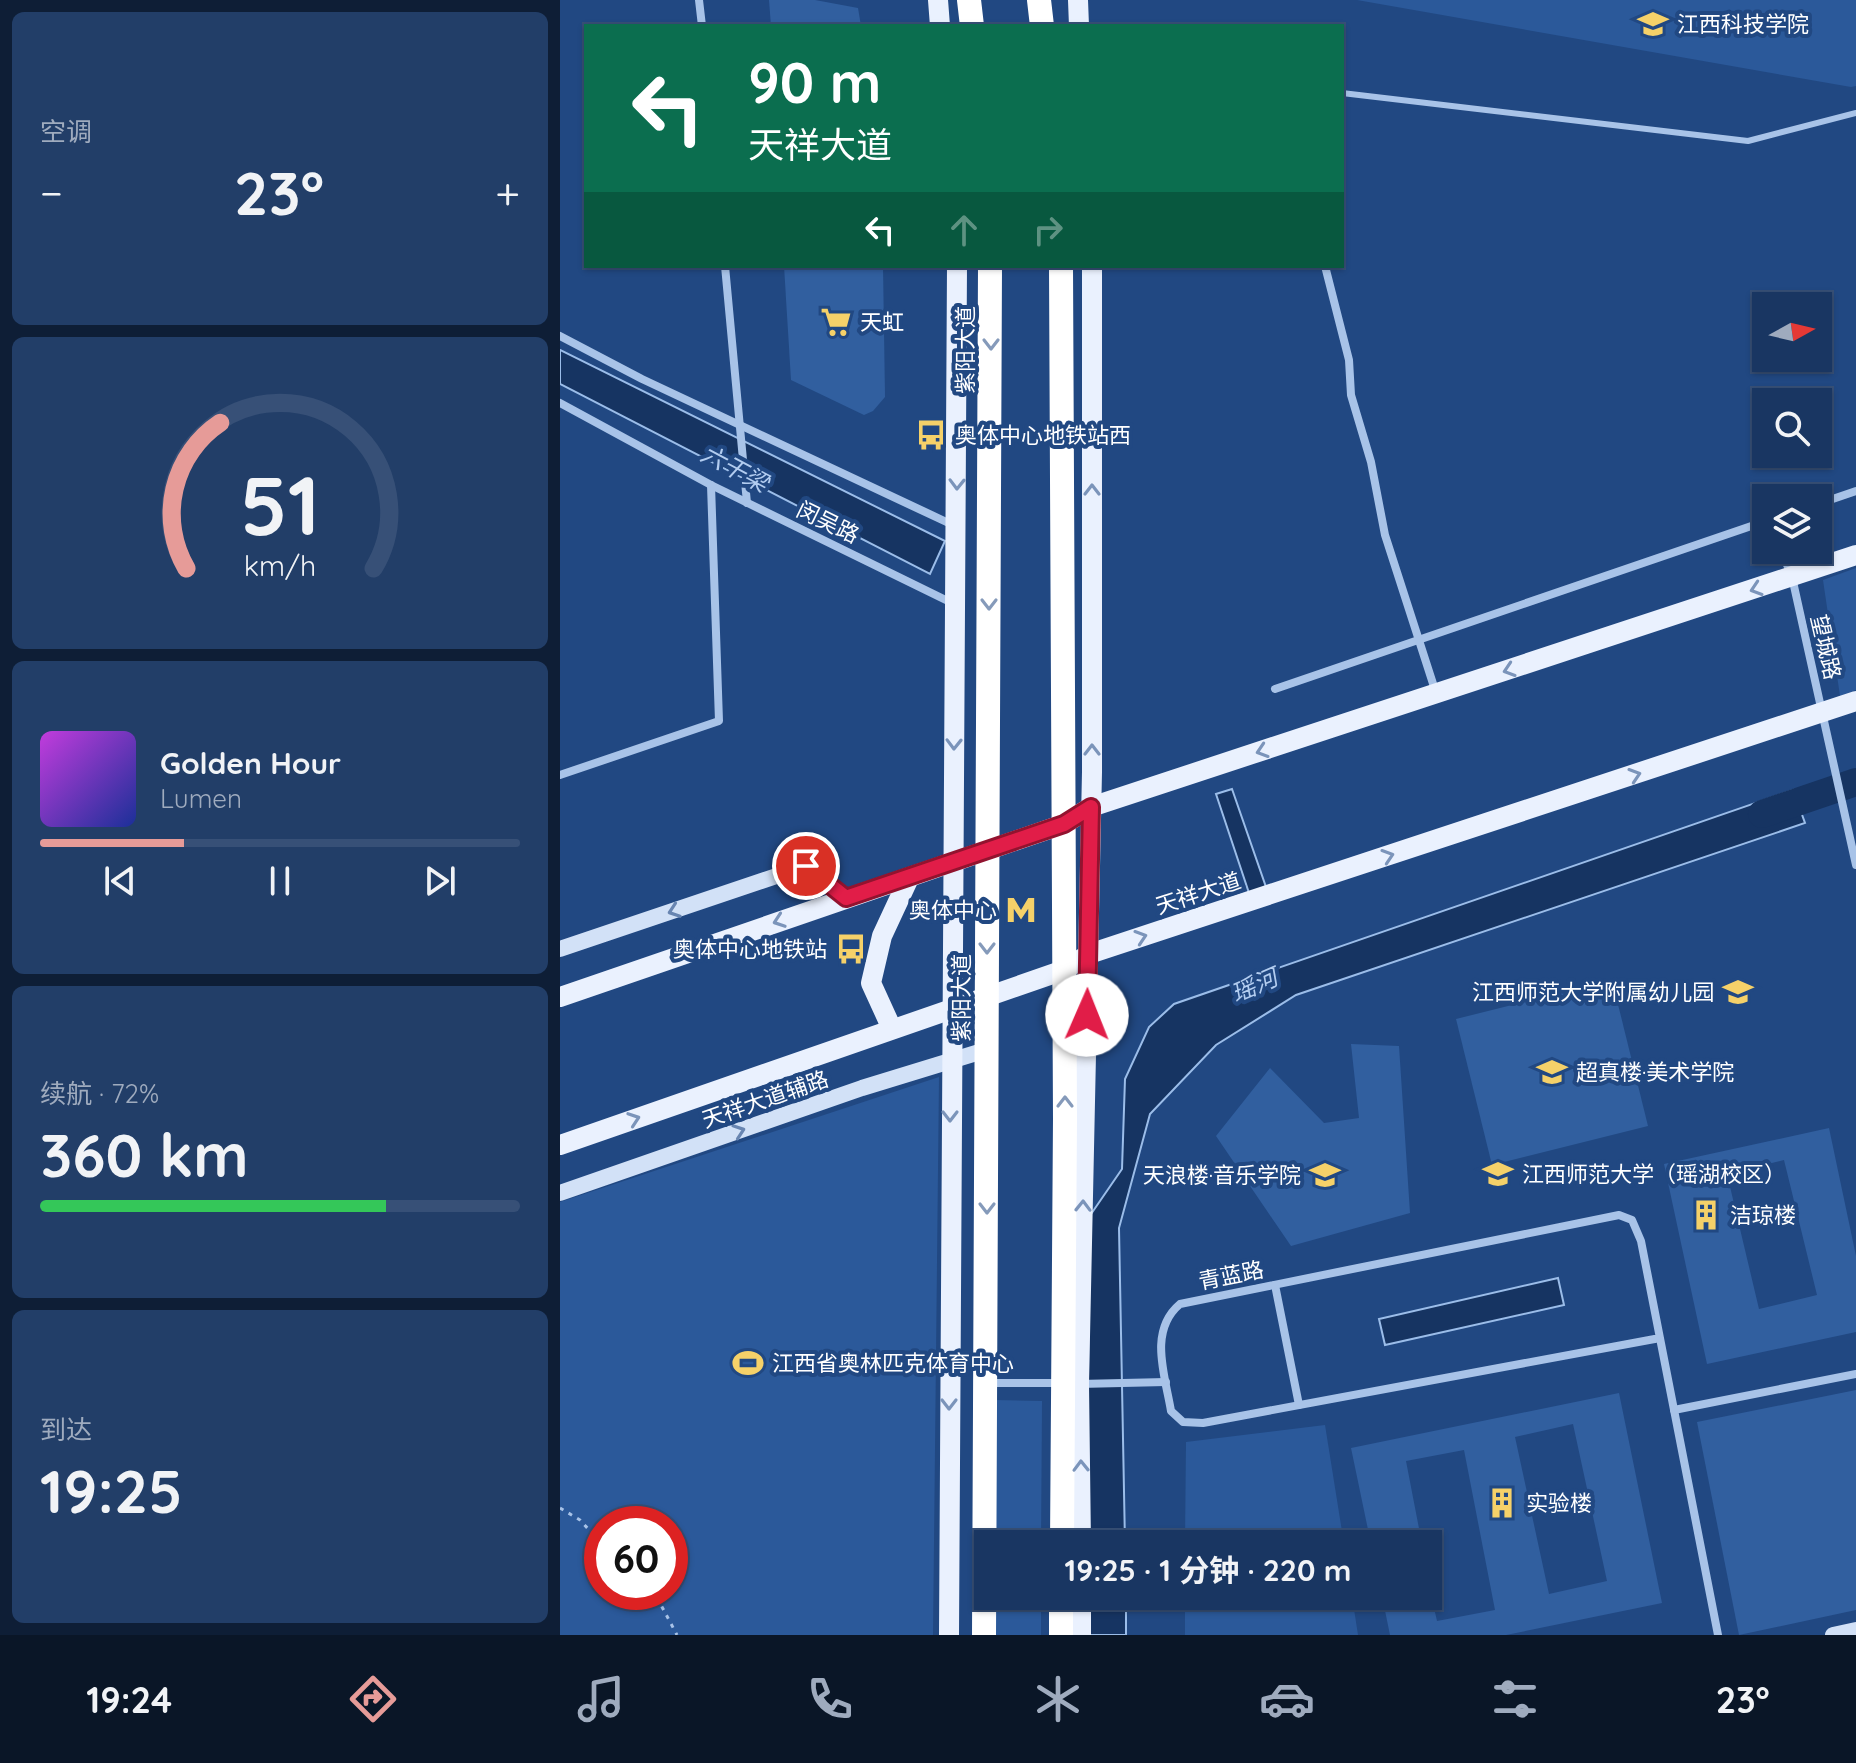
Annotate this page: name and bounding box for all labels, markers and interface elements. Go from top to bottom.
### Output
school or university icon: 江西科技学院 [1636,7,1670,41]
place label: 江西科技学院 [1677,10,1809,38]
text: 90 m [748,47,882,117]
icon: left [616,56,720,160]
text: 空调 [40,115,92,148]
text: 天祥大道 [748,122,892,167]
text: 23° [234,155,324,230]
text: − [40,165,63,220]
text: + [495,165,520,220]
icon: left [858,208,902,252]
icon: ahead [942,208,986,252]
icon: right [1026,208,1070,252]
north arrow [1752,292,1832,372]
map controls [1752,292,1832,564]
supermarket icon: 天虹 [819,305,853,339]
street label: 紫阳大道 [951,306,979,394]
place label: 天虹 [860,308,904,336]
one-way arrow [982,338,1000,351]
button: search [1752,388,1832,468]
bus stop icon: 奥体中心地铁站西 [914,418,948,452]
place label: 奥体中心地铁站西 [955,421,1131,449]
water label: 六干梁 [696,438,776,499]
text: 51 [240,451,320,555]
one-way arrow [948,478,965,491]
one-way arrow [1083,483,1101,496]
button: layers [1752,484,1832,564]
street label: 闵吴路 [792,495,864,549]
text: km/h [244,547,316,583]
one-way arrow [1749,580,1763,596]
one-way arrow [980,598,998,611]
street label: 望城路 [1805,612,1847,682]
one-way arrow [1502,661,1516,677]
one-way arrow [945,738,962,751]
one-way arrow [1255,742,1269,758]
one-way arrow [1083,743,1101,756]
text: Golden Hour [160,744,341,782]
one-way arrow [1627,768,1641,784]
text: Lumen [160,782,242,815]
pin [772,832,840,900]
icon: arrive [784,844,828,888]
one-way arrow [1381,849,1394,865]
icon: previous [98,859,142,903]
icon: pause [258,859,302,903]
icon: next [418,859,462,903]
street label: 天祥大道 [1152,866,1244,920]
metro station icon: 奥体中心 [1004,893,1038,927]
place label: 奥体中心 [909,896,997,924]
one-way arrow [668,901,682,917]
one-way arrow [773,911,787,927]
one-way arrow [1133,930,1147,946]
bus stop icon: 奥体中心地铁站 [834,932,868,966]
place label: 奥体中心地铁站 [673,935,827,963]
one-way arrow [978,942,996,955]
street label: 紫阳大道 [947,954,975,1042]
water label: 瑶河 [1226,960,1286,1008]
position arrow [1045,973,1129,1057]
school or university icon: 江西师范大学附属幼儿园 [1721,975,1755,1009]
place label: 江西师范大学附属幼儿园 [1472,978,1714,1006]
school or university icon: 超真楼·美术学院 [1535,1055,1569,1089]
place label: 超真楼·美术学院 [1576,1058,1734,1086]
street label: 天祥大道辅路 [698,1064,832,1134]
text: 续航 · 72% [40,1077,159,1110]
one-way arrow [1056,1095,1074,1108]
one-way arrow [941,1110,959,1123]
one-way arrow [626,1112,640,1129]
text: 360 km [40,1117,249,1192]
one-way arrow [732,1124,746,1141]
school or university icon: 江西师范大学（瑶湖校区） [1481,1157,1515,1191]
school or university icon: 天浪楼·音乐学院 [1308,1158,1342,1192]
place label: 江西师范大学（瑶湖校区） [1522,1160,1786,1188]
place label: 天浪楼·音乐学院 [1143,1161,1301,1189]
building icon: 洁琼楼 [1689,1198,1723,1232]
one-way arrow [1074,1199,1092,1212]
place label: 洁琼楼 [1730,1201,1796,1229]
one-way arrow [978,1202,996,1215]
street label: 青蓝路 [1196,1255,1266,1295]
sports icon: 江西省奥林匹克体育中心 [731,1346,765,1380]
place label: 江西省奥林匹克体育中心 [772,1349,1014,1377]
one-way arrow [940,1398,958,1411]
text: 到达 [40,1413,92,1446]
text: 19:25 [40,1453,183,1528]
one-way arrow [1072,1459,1089,1472]
building icon: 实验楼 [1485,1486,1519,1520]
place label: 实验楼 [1526,1489,1592,1517]
speed limit sign: 60 [584,1506,688,1610]
text: 19:25 · 1 分钟 · 220 m [1065,1551,1351,1589]
icon: directions [345,1671,401,1727]
icon: music [573,1671,629,1727]
icon: phone [802,1671,858,1727]
icon: climate [1030,1671,1086,1727]
icon: car [1259,1671,1315,1727]
icon: filters [1487,1671,1543,1727]
text: 19:24 [86,1677,172,1722]
text: 23° [1716,1677,1770,1722]

